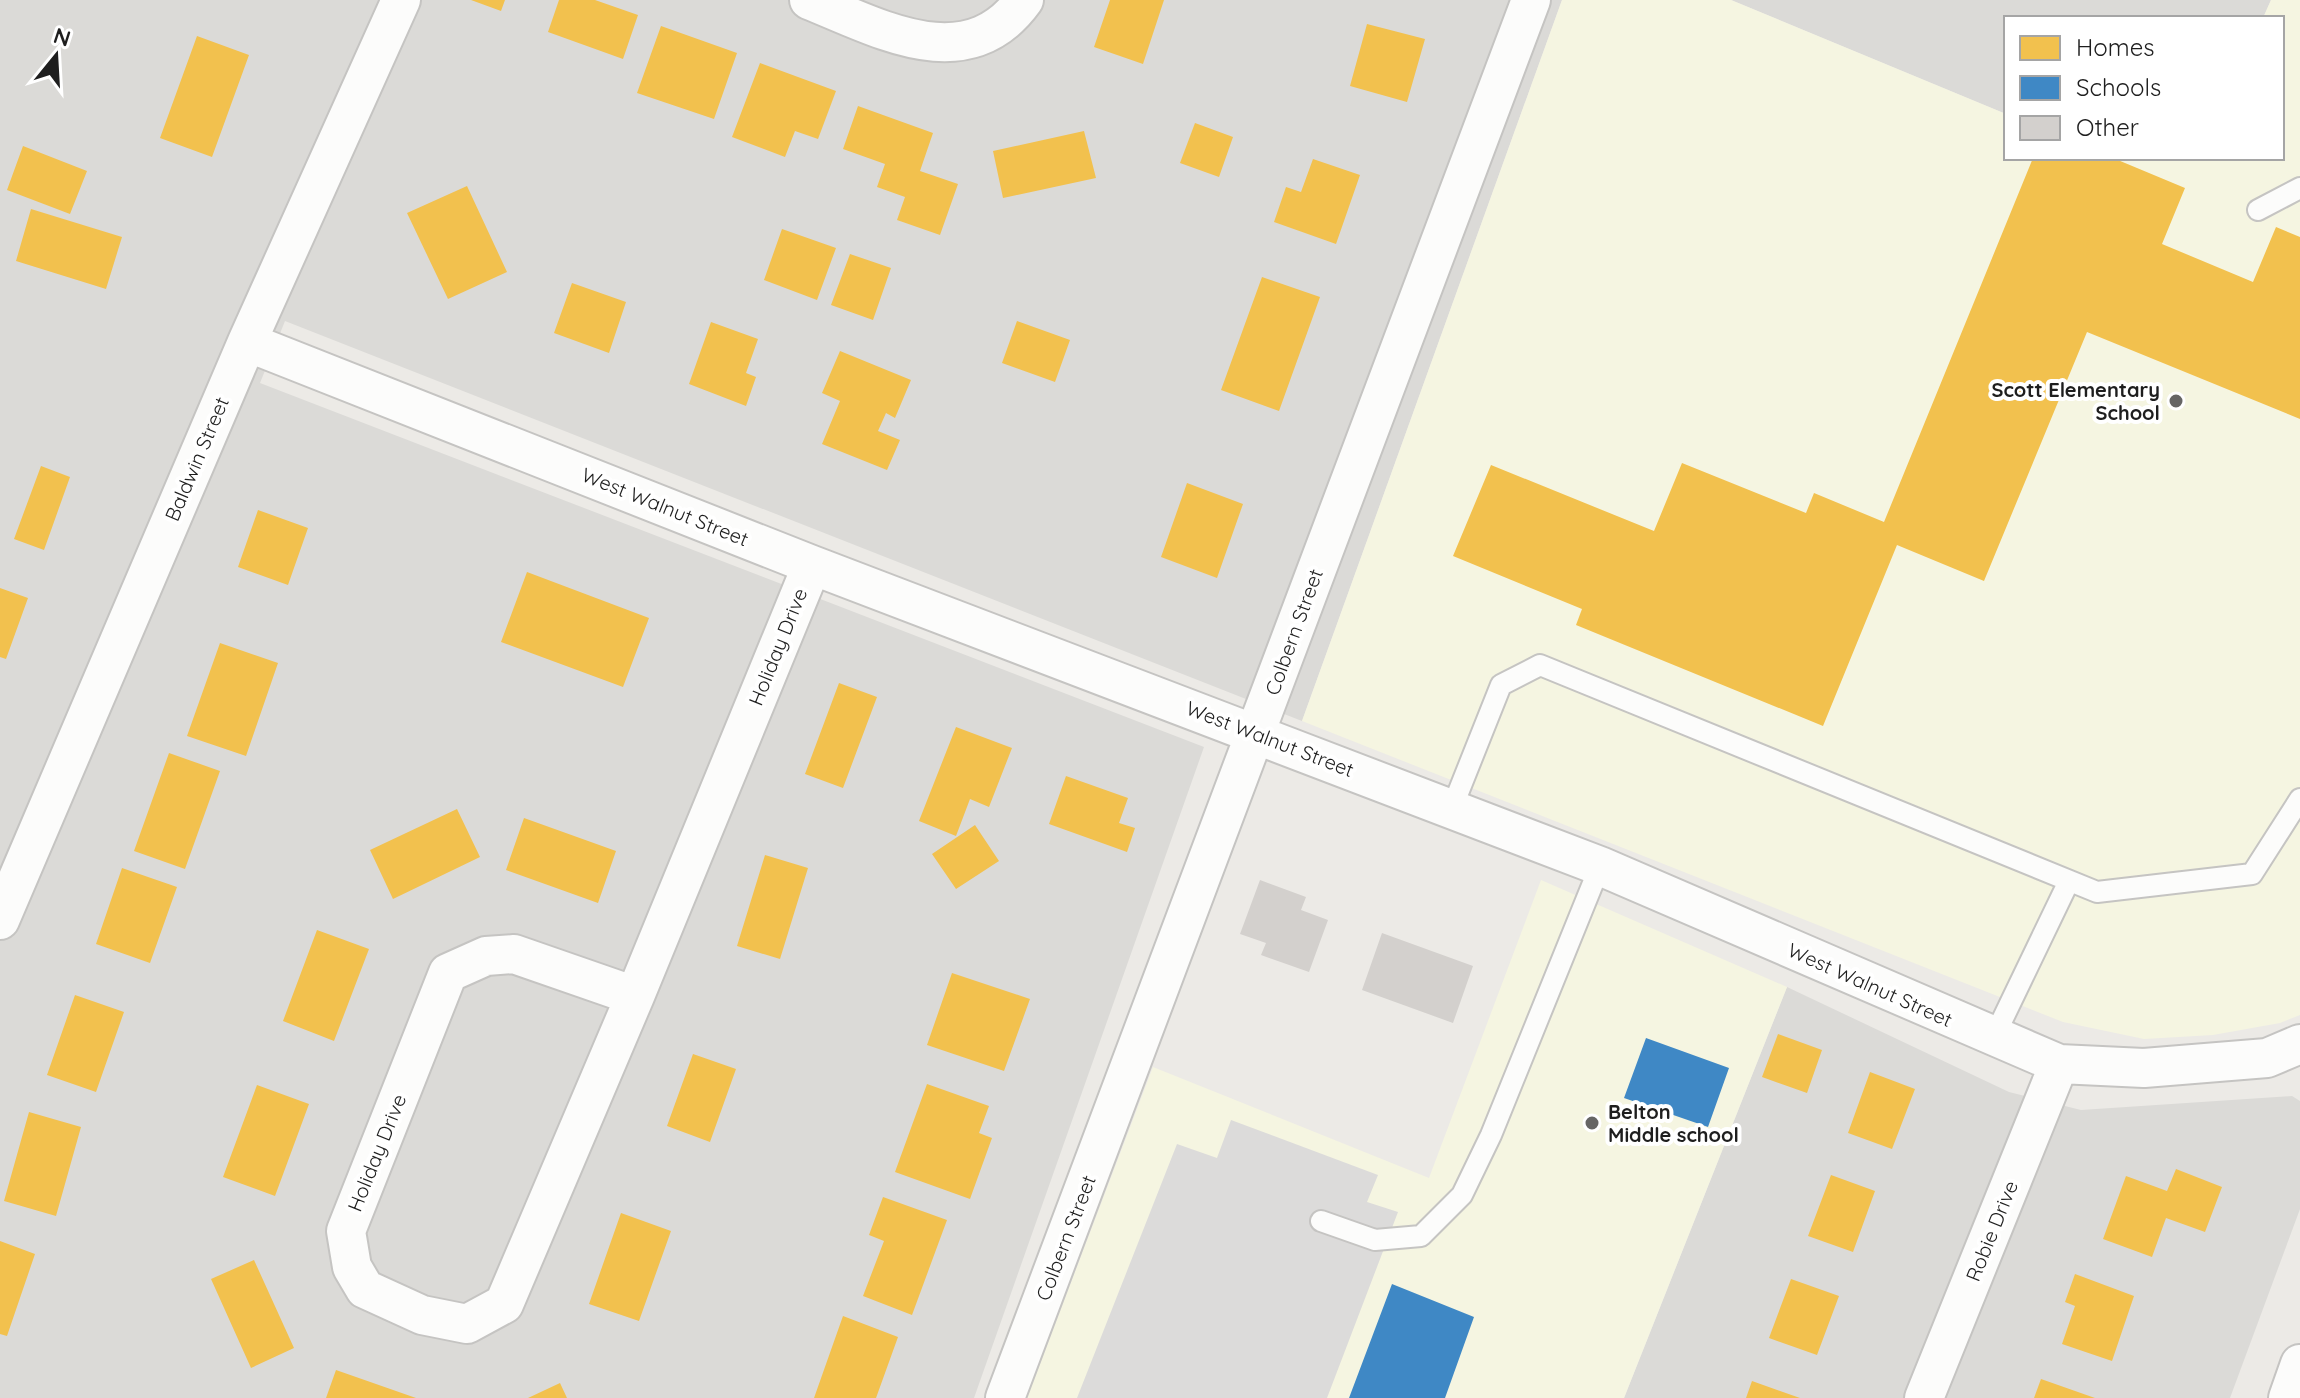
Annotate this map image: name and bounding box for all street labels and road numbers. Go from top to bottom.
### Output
street label: Baldwin Street [159,393,234,525]
street label: West Walnut Street [578,462,752,551]
street label: Colbern Street [1259,565,1328,698]
street label: Holiday Drive [743,584,812,709]
street label: West Walnut Street [1183,695,1358,782]
street label: West Walnut Street [1784,937,1957,1032]
street label: Holiday Drive [342,1090,411,1215]
street label: Colbern Street [1030,1171,1101,1304]
street label: Robie Drive [1960,1177,2023,1285]

